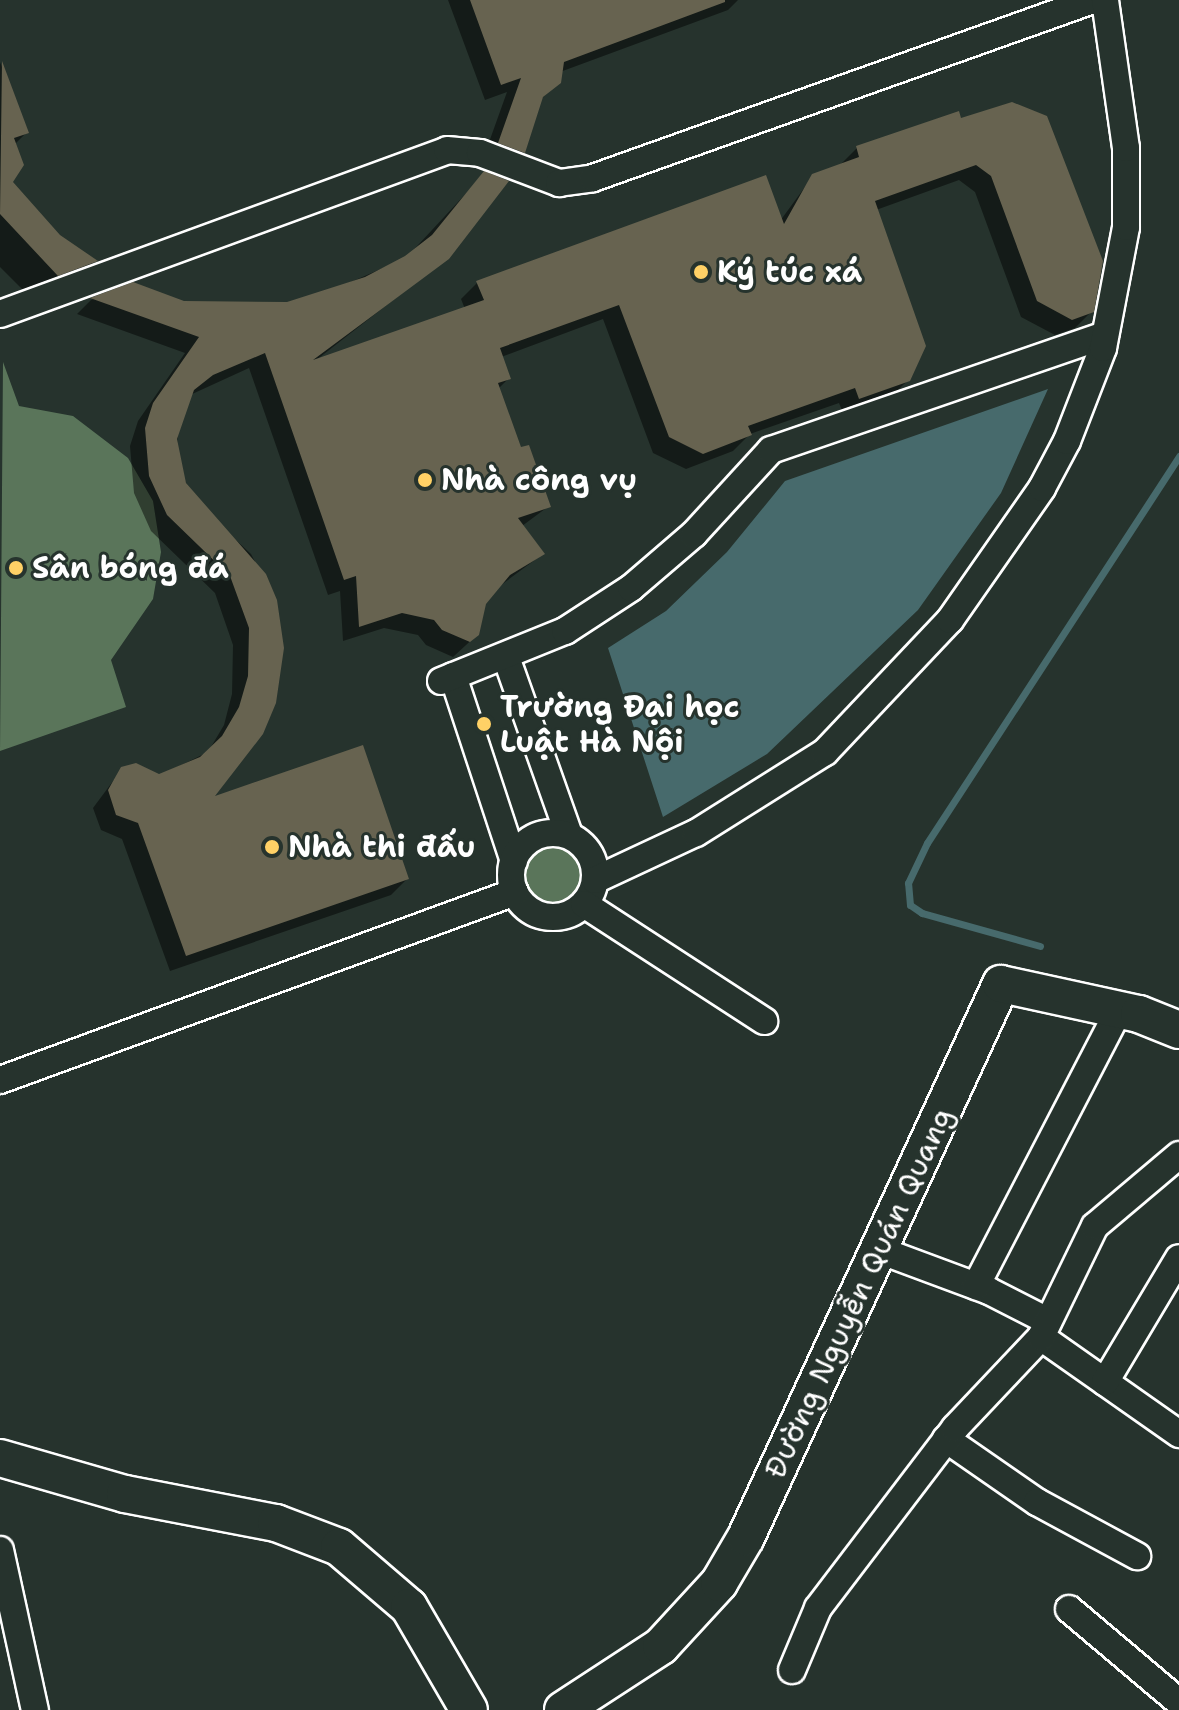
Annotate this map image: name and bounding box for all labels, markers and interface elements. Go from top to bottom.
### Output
place label: Ký túc xá [717,254,862,290]
marker: Ký túc xá [692,263,710,281]
place label: Nhà công vụ [441,462,637,498]
marker: Nhà công vụ [416,471,434,489]
place label: Sân bóng đá [32,550,229,586]
marker: Sân bóng đá [7,559,25,577]
place label: Trường Đại học Luật Hà Nội [500,689,740,760]
marker: Trường Đại học Luật Hà Nội [475,715,493,733]
place label: Nhà thi đấu [288,829,475,865]
marker: Nhà thi đấu [263,838,281,856]
street label: Đường Nguyễn Quán Quang [757,1102,961,1484]

